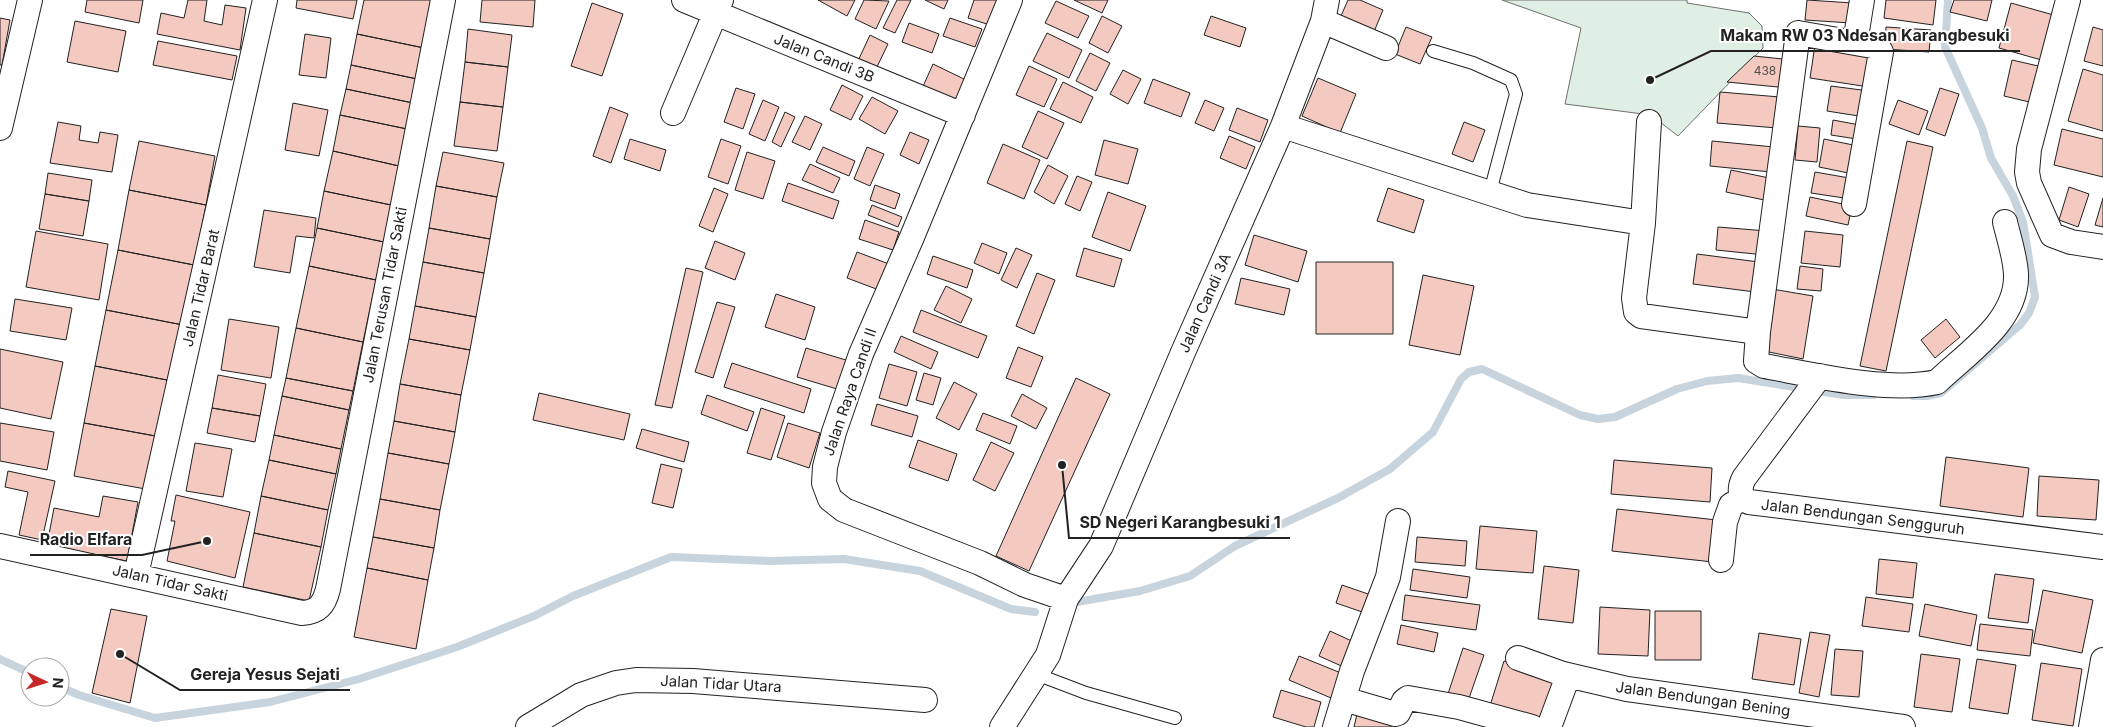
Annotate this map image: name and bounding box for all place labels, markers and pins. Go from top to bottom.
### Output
callout: Makam RW 03 Ndesan Karangbesuki [1711,20,2020,51]
callout: SD Negeri Karangbesuki 1 [1069,507,1290,538]
callout: Radio Elfara [30,524,142,555]
callout: Gereja Yesus Sejati [180,659,350,690]

